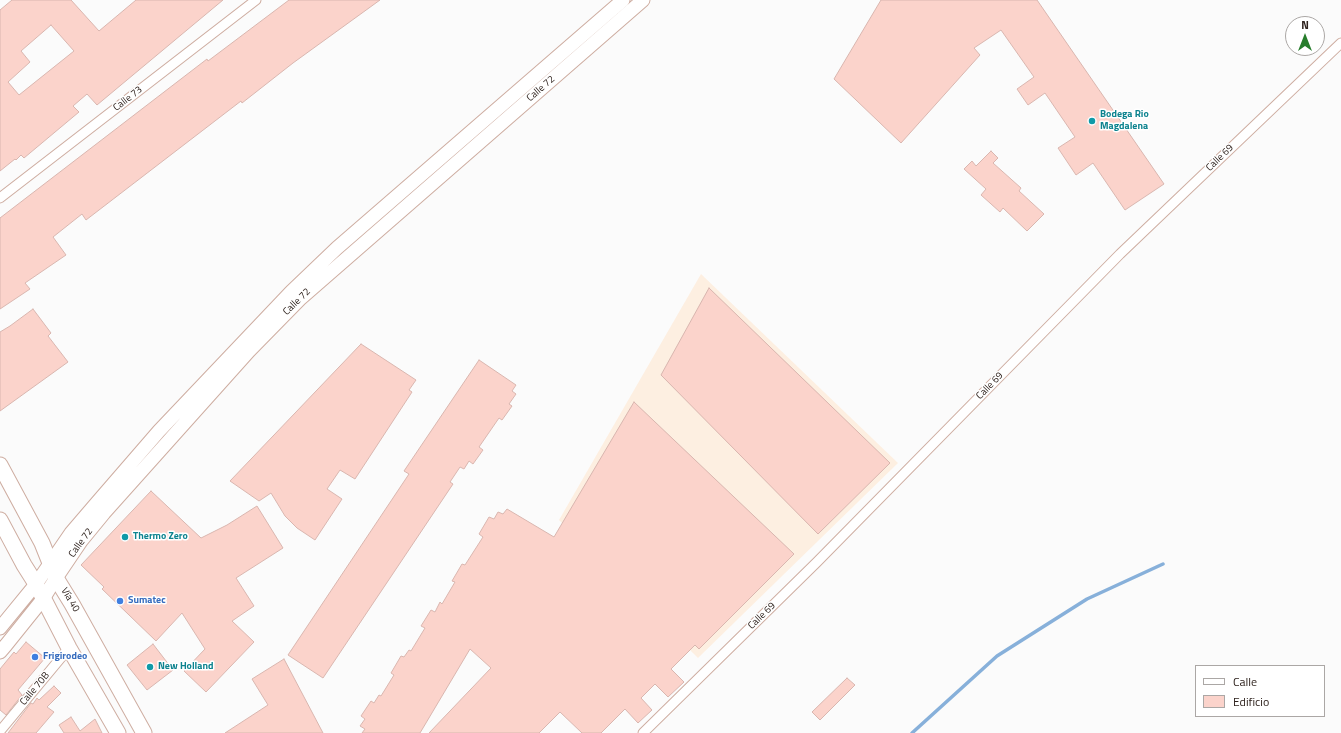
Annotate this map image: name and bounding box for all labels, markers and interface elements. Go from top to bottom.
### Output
north arrow [1285,16,1325,56]
text: N [1301,17,1309,33]
street label: Calle 72 [524,73,558,105]
street label: Calle 73 [111,84,145,114]
place label: Bodega Rio Magdalena [1100,109,1149,132]
marker: Bodega Rio Magdalena [1087,116,1097,126]
street label: Calle 69 [1204,142,1236,174]
street label: Calle 72 [281,286,313,318]
street label: Calle 69 [974,370,1006,402]
street label: Calle 72 [66,526,96,560]
place label: Thermo Zero [133,531,188,543]
marker: Thermo Zero [120,532,130,542]
street label: Vía 40 [58,586,82,614]
place label: Sumatec [128,595,166,607]
marker: Sumatec [115,596,125,606]
street label: Calle 69 [746,600,778,632]
place label: Frigirodeo [43,651,87,663]
marker: Frigirodeo [30,652,40,662]
place label: New Holland [158,661,213,673]
marker: New Holland [145,662,155,672]
legend [1195,665,1325,717]
street label: Calle 70B [18,670,52,708]
text: Calle [1233,672,1257,691]
text: Edificio [1233,692,1269,711]

